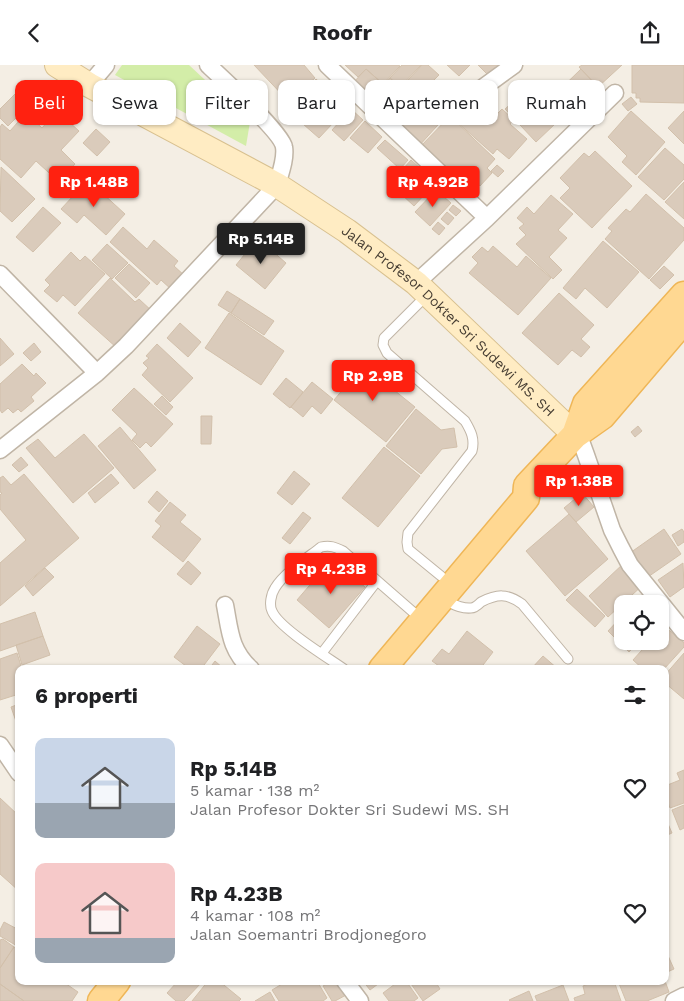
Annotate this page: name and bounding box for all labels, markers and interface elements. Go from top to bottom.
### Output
icon: back [20,19,48,47]
icon: share [636,19,664,47]
text: Roofr [312,20,372,45]
chip: Beli [15,80,83,125]
chip: Sewa [93,80,176,125]
chip: Filter [186,80,268,125]
chip: Baru [278,80,355,125]
chip: Apartemen [365,80,498,125]
chip: Rumah [508,80,605,125]
pin: Rp 1.48B [42,165,146,208]
pin: Rp 4.92B [381,165,485,208]
text: Rp 1.48B [60,172,128,191]
text: Rp 4.92B [398,172,468,191]
street label: Jalan Profesor Dokter Sri Sudewi MS. SH [339,222,558,419]
pin: Rp 5.14B [209,223,313,265]
text: Rp 5.14B [228,229,294,248]
pin: Rp 2.9B [327,359,419,402]
text: Rp 2.9B [343,366,403,385]
pin: Rp 1.38B [527,465,631,507]
text: Rp 1.38B [545,471,613,490]
pin: Rp 4.23B [279,553,383,595]
text: Rp 4.23B [296,559,366,578]
map controls [614,595,669,650]
button: locate [614,595,669,650]
icon: filters [621,681,649,709]
text: 6 properti [35,683,138,708]
text: Rp 5.14B [190,756,277,781]
icon: home [75,758,135,818]
icon: heart [621,774,649,802]
text: 5 kamar · 138 m² [190,781,319,800]
text: Jalan Profesor Dokter Sri Sudewi MS. SH [190,800,510,819]
text: Rp 4.23B [190,881,283,906]
icon: home [75,883,135,943]
icon: heart [621,899,649,927]
text: 4 kamar · 108 m² [190,906,320,925]
text: Jalan Soemantri Brodjonegoro [190,925,427,944]

